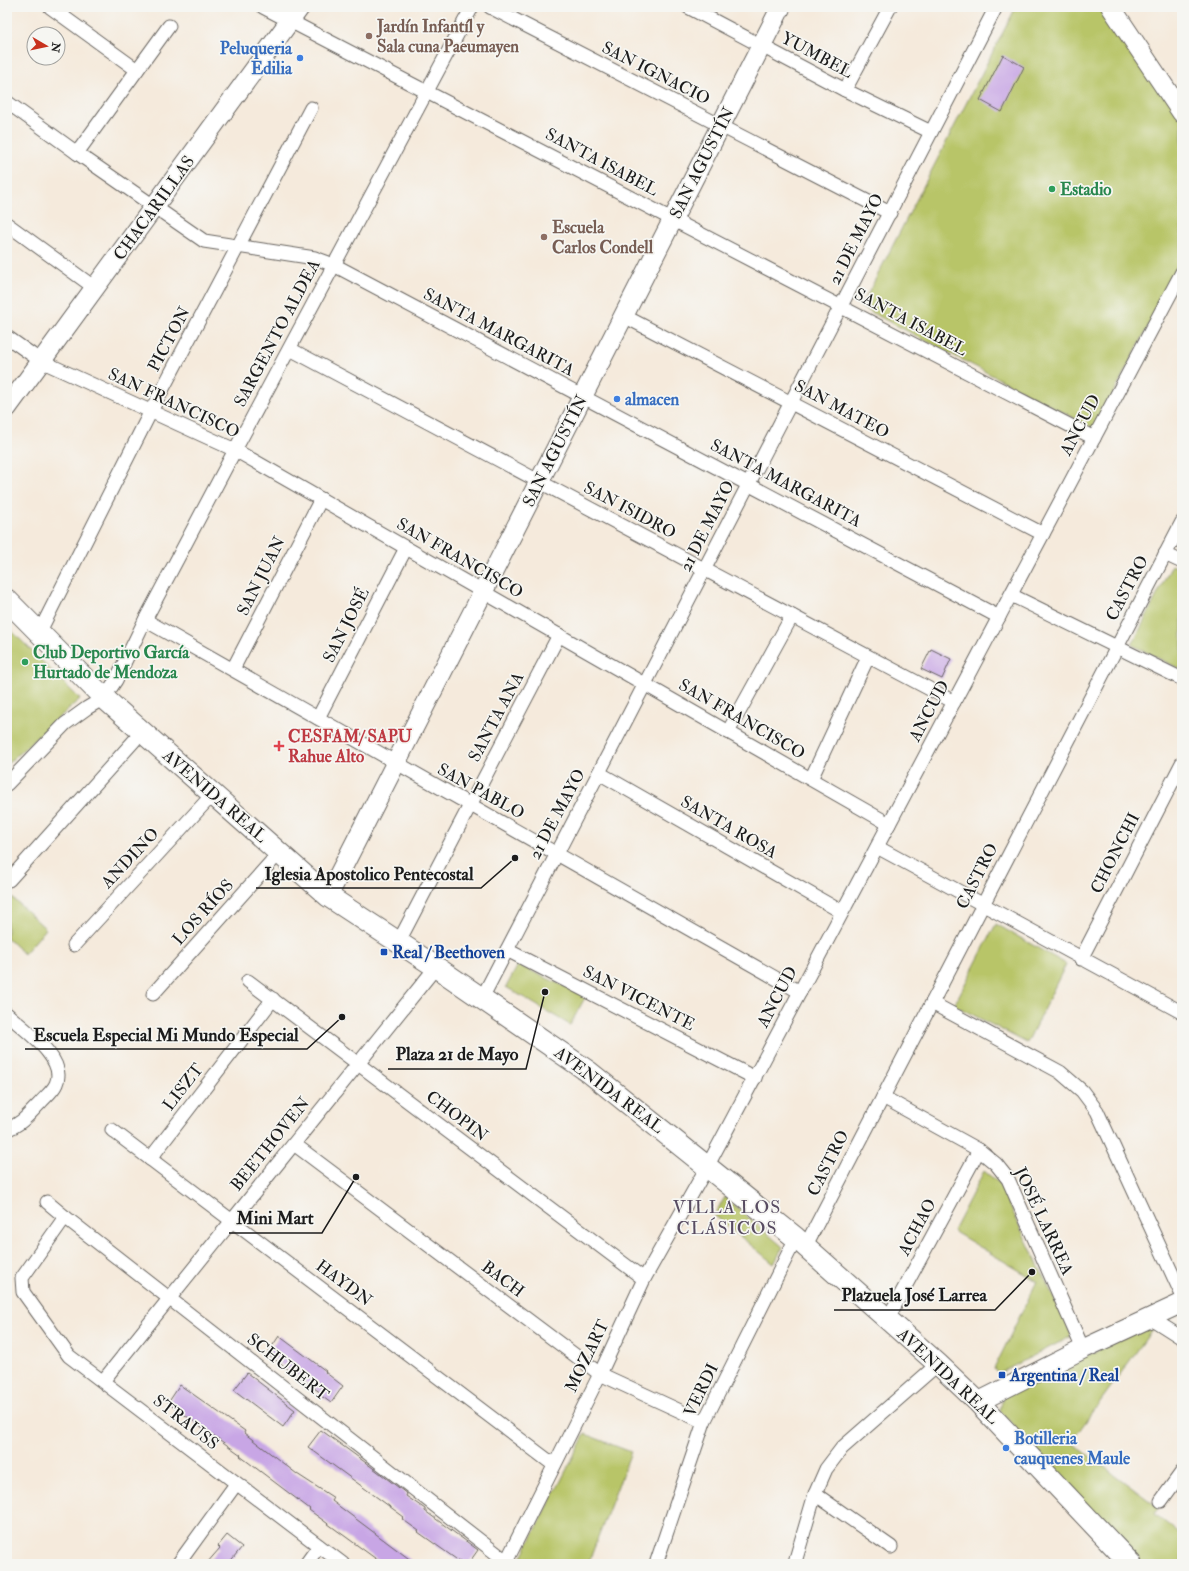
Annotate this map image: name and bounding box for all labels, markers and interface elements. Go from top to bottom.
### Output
place label: Jardín Infantíl y Sala cuna Paeumayen [376,16,519,58]
north arrow [26,26,66,66]
street label: YUMBEL [778,27,857,83]
marker: Jardín Infantíl y Sala cuna Paeumayen [364,31,374,41]
street label: SAN IGNACIO [598,37,714,109]
place label: Peluqueria Edilia [220,38,293,79]
text: N [48,41,63,54]
marker: Peluqueria Edilia [295,53,305,63]
street label: SAN AGUSTÍN [664,103,739,222]
street label: SANTA ISABEL [542,123,663,201]
street label: CHACARILLAS [109,151,199,265]
place label: Estadio [1060,179,1112,200]
marker: Estadio [1047,184,1057,194]
street label: 21 DE MAYO [824,190,888,288]
place label: Escuela Carlos Condell [552,217,654,258]
marker: Escuela Carlos Condell [539,232,549,242]
street label: SARGENTO ALDEA [229,256,325,410]
street label: SANTA MARGARITA [420,283,578,381]
street label: SANTA ISABEL [851,283,972,361]
street label: PICTON [143,302,195,375]
street label: SAN FRANCISCO [105,363,243,443]
street label: SAN MATEO [791,375,893,443]
place label: almacen [625,389,679,410]
street label: SAN AGUSTÍN [517,391,592,510]
street label: ANCUD [1055,391,1105,460]
marker: almacen [612,394,622,404]
street label: SANTA MARGARITA [707,434,865,532]
street label: SAN ISIDRO [580,477,680,543]
street label: 21 DE MAYO [675,477,739,575]
street label: SAN FRANCISCO [393,513,527,603]
street label: SAN JUAN [232,532,291,619]
street label: CASTRO [1101,552,1153,624]
street label: SAN JOSÉ [317,584,375,666]
place label: Club Deportivo García Hurtado de Mendoza [33,642,190,683]
marker: Club Deportivo García Hurtado de Mendoza [20,657,30,667]
street label: SANTA ANA [464,668,528,765]
street label: SAN FRANCISCO [675,674,809,764]
street label: ANCUD [904,677,954,746]
place label: CESFAM/ SAPU Rahue Alto [288,726,413,767]
marker: CESFAM/ SAPU Rahue Alto [273,740,285,752]
street label: AVENIDA REAL [158,744,272,848]
street label: SAN PABLO [434,758,528,824]
street label: 21 DE MAYO [524,765,590,863]
street label: SANTA ROSA [677,791,781,863]
street label: CHONCHI [1086,809,1144,897]
street label: ANDINO [96,823,163,893]
street label: CASTRO [952,840,1002,912]
callout: Iglesia Apostolico Pentecostal [256,858,481,888]
text: Iglesia Apostolico Pentecostal [264,863,474,886]
street label: LOS RÍOS [167,874,238,949]
place label: Real / Beethoven [392,942,505,963]
marker: Real / Beethoven [379,947,389,957]
street label: SAN VICENTE [580,961,698,1035]
street label: ANCUD [752,963,802,1032]
callout: Escuela Especial Mi Mundo Especial [25,1019,307,1049]
text: Escuela Especial Mi Mundo Especial [33,1024,299,1047]
callout: Plaza 21 de Mayo [388,1039,526,1069]
street label: AVENIDA REAL [549,1041,668,1138]
text: Plaza 21 de Mayo [396,1043,519,1066]
street label: LISZT [158,1059,208,1115]
street label: CHOPIN [422,1086,493,1147]
street label: BEETHOVEN [226,1092,315,1195]
street label: CASTRO [803,1127,853,1199]
street label: JOSÉ LARREA [1008,1162,1079,1279]
street label: ACHAO [893,1195,941,1260]
district label: VILLA LOS CLÁSICOS [673,1196,781,1240]
callout: Mini Mart [229,1203,322,1233]
text: Mini Mart [235,1207,314,1230]
street label: HAYDN [312,1255,377,1311]
street label: BACH [477,1256,529,1302]
callout: Plazuela José Larrea [834,1280,995,1310]
text: Plazuela José Larrea [841,1284,987,1307]
street label: MOZART [560,1316,614,1396]
street label: AVENIDA REAL [892,1323,1004,1429]
street label: SCHUBERT [243,1329,333,1406]
street label: VERDI [679,1360,723,1420]
place label: Argentina / Real [1009,1365,1120,1387]
marker: Argentina / Real [997,1370,1007,1380]
street label: STRAUSS [149,1390,223,1454]
place label: Botilleria cauquenes Maule [1014,1428,1131,1470]
marker: Botilleria cauquenes Maule [1001,1443,1011,1453]

